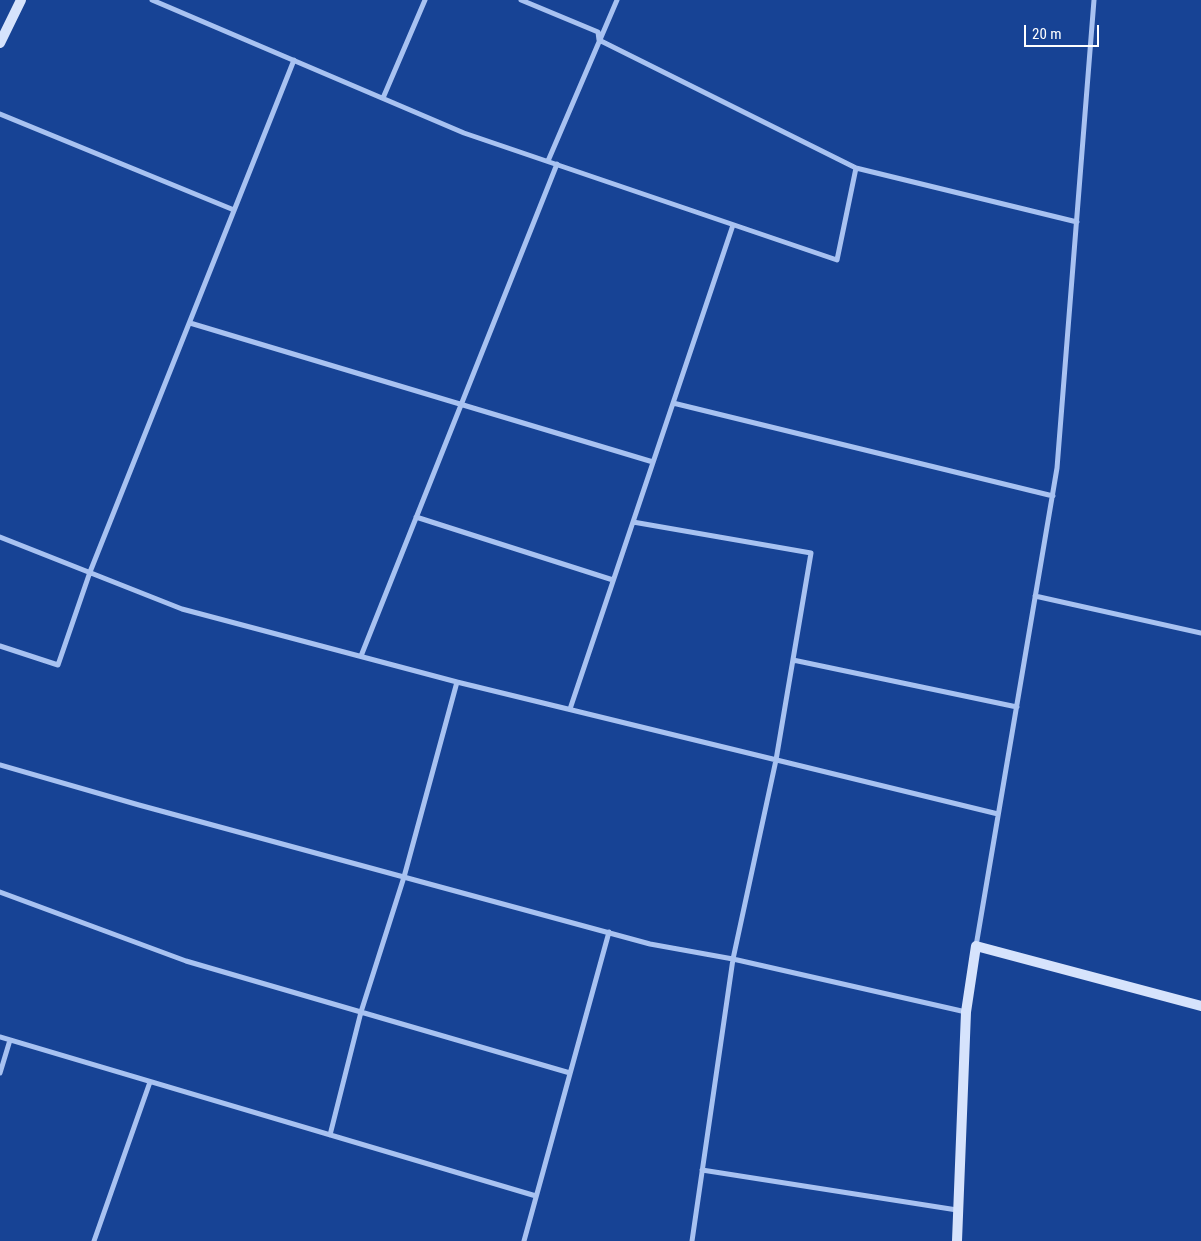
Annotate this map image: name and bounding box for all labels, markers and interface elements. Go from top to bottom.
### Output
scale bar [1026,15,1101,47]
text: 20 m [1032,25,1062,43]

